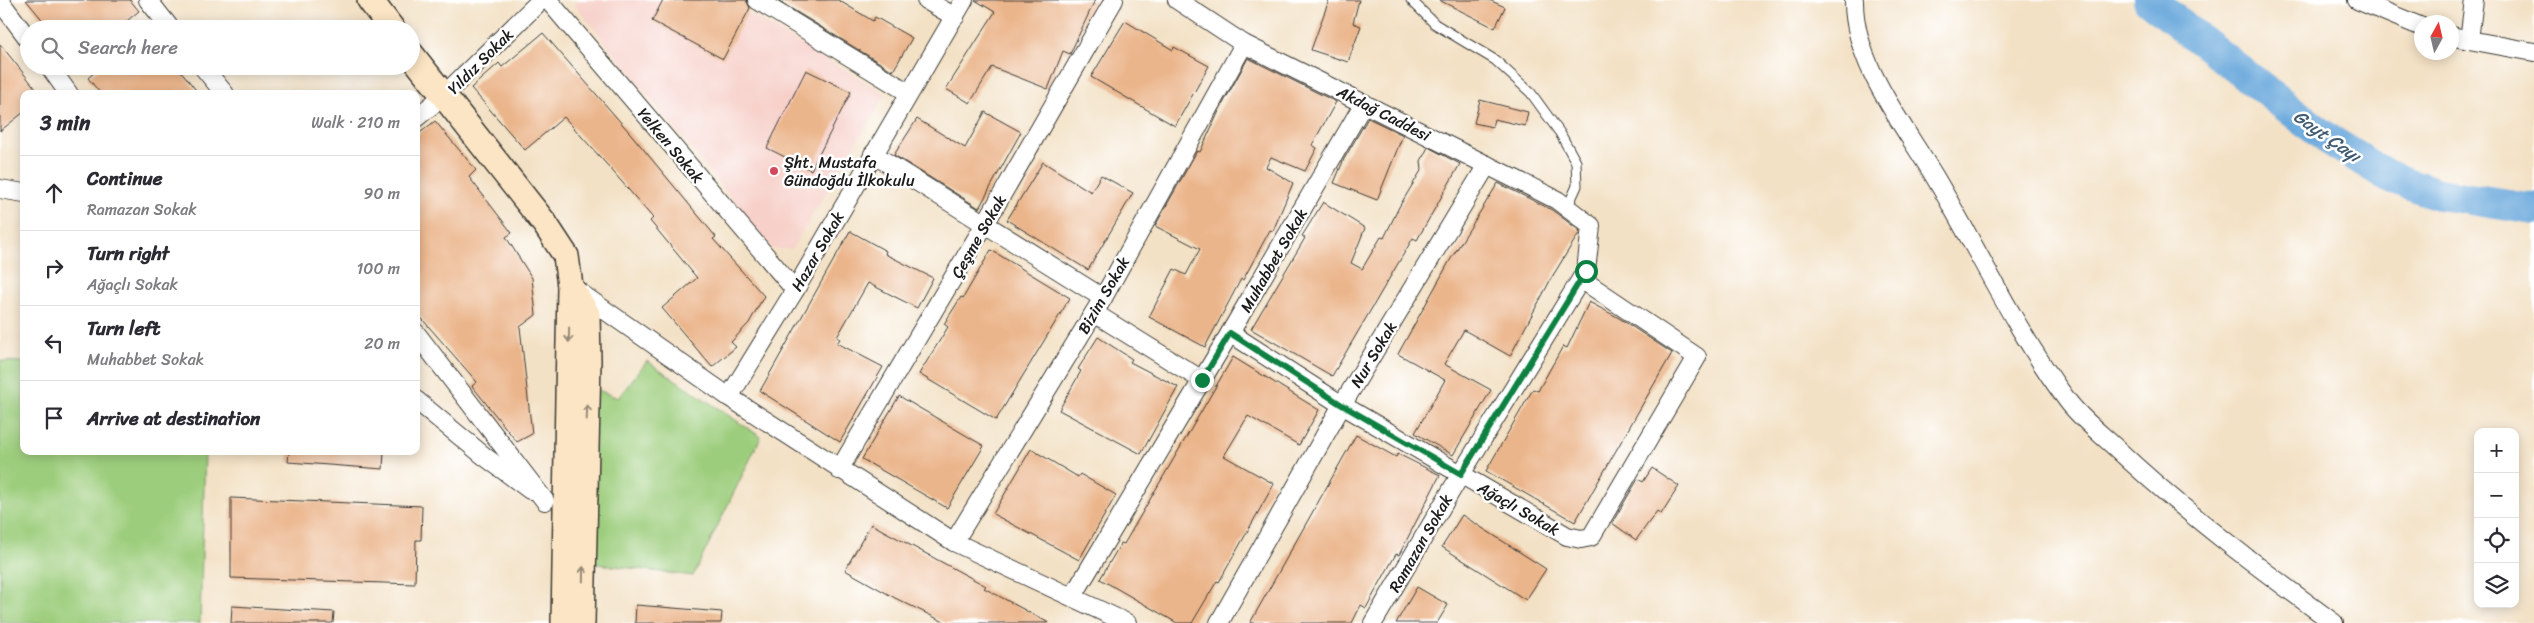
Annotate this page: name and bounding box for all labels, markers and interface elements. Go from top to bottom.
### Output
north arrow [2414,15,2459,60]
search box [20,20,420,75]
street label: Yıldız Sokak [440,21,521,102]
text: Search here [78,31,178,64]
icon: search [38,34,66,62]
street label: Akdağ Caddesi [1331,77,1436,150]
street label: Yelken Sokak [630,101,712,190]
water label: Gayt Çayı [2286,101,2369,172]
text: 3 min [40,104,90,142]
text: Walk · 210 m [311,108,400,137]
place label: Şht. Mustafa Gündoğdu İlkokulu [784,148,915,195]
text: Continue [87,162,163,195]
marker: Şht. Mustafa Gündoğdu İlkokulu [768,165,780,177]
icon: ahead [40,179,68,207]
text: 90 m [364,179,400,208]
street label: Çeşme Sokak [943,189,1014,284]
text: Ramazan Sokak [87,195,197,224]
street label: Muhabbet Sokak [1232,202,1315,318]
street label: Hazar Sokak [783,205,852,297]
text: Turn right [87,237,169,270]
street label: Bizim Sokak [1069,250,1138,340]
icon: right [40,254,68,282]
text: 100 m [356,254,400,283]
route start [1575,260,1598,283]
text: Ağaçlı Sokak [87,270,178,299]
text: Turn left [87,312,160,345]
street label: Nur Sokak [1342,315,1405,393]
one-way arrow [564,326,574,342]
icon: left [40,329,68,357]
text: 20 m [364,329,400,358]
text: Muhabbet Sokak [87,345,204,374]
route end [1191,369,1214,392]
text: Arrive at destination [87,402,260,435]
icon: arrive [40,404,68,432]
one-way arrow [582,404,592,420]
map controls [2474,428,2519,608]
button: + [2474,428,2519,473]
street label: Ağaçlı Sokak [1471,473,1566,544]
button: − [2474,473,2519,518]
street label: Ramazan Sokak [1380,488,1461,598]
button: locate [2474,518,2519,563]
button: layers [2474,563,2519,608]
one-way arrow [578,567,588,583]

